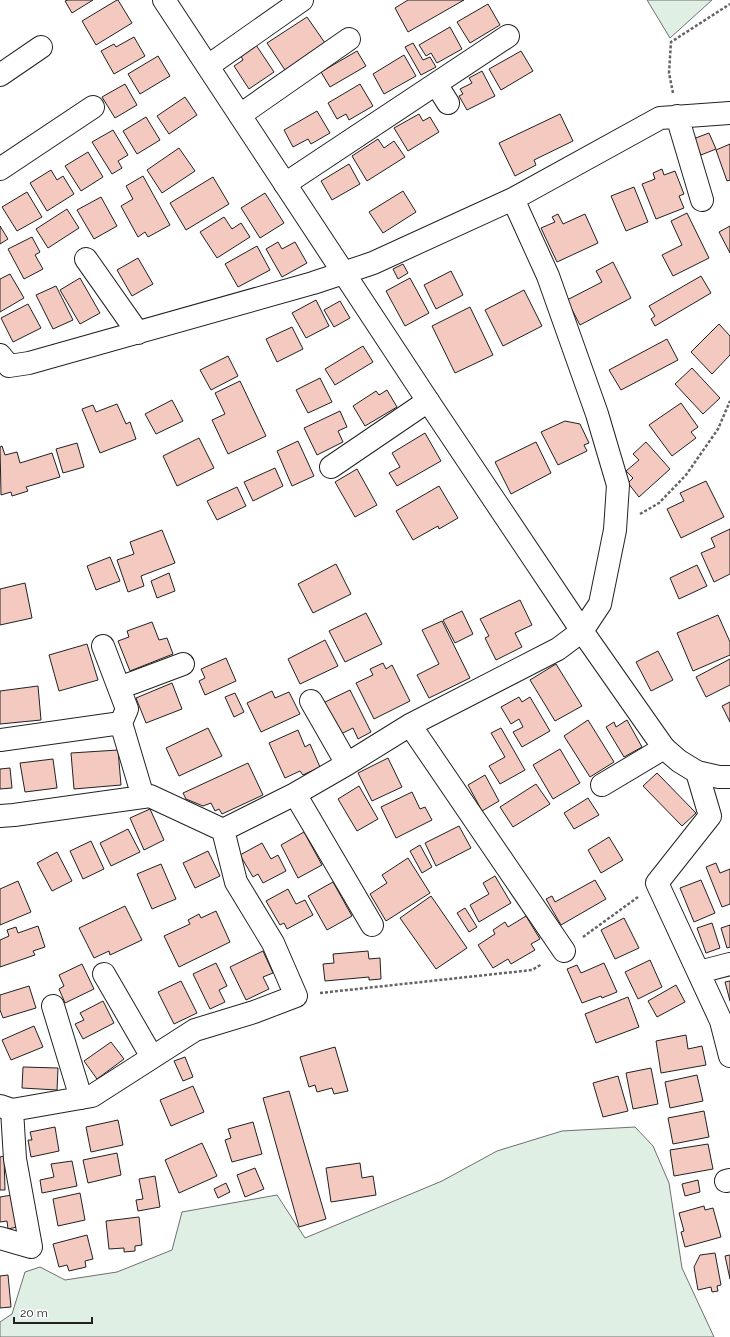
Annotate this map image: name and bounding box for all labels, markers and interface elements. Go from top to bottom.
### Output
scale bar [14,1299,92,1325]
text: 20 m [20,1306,48,1320]

